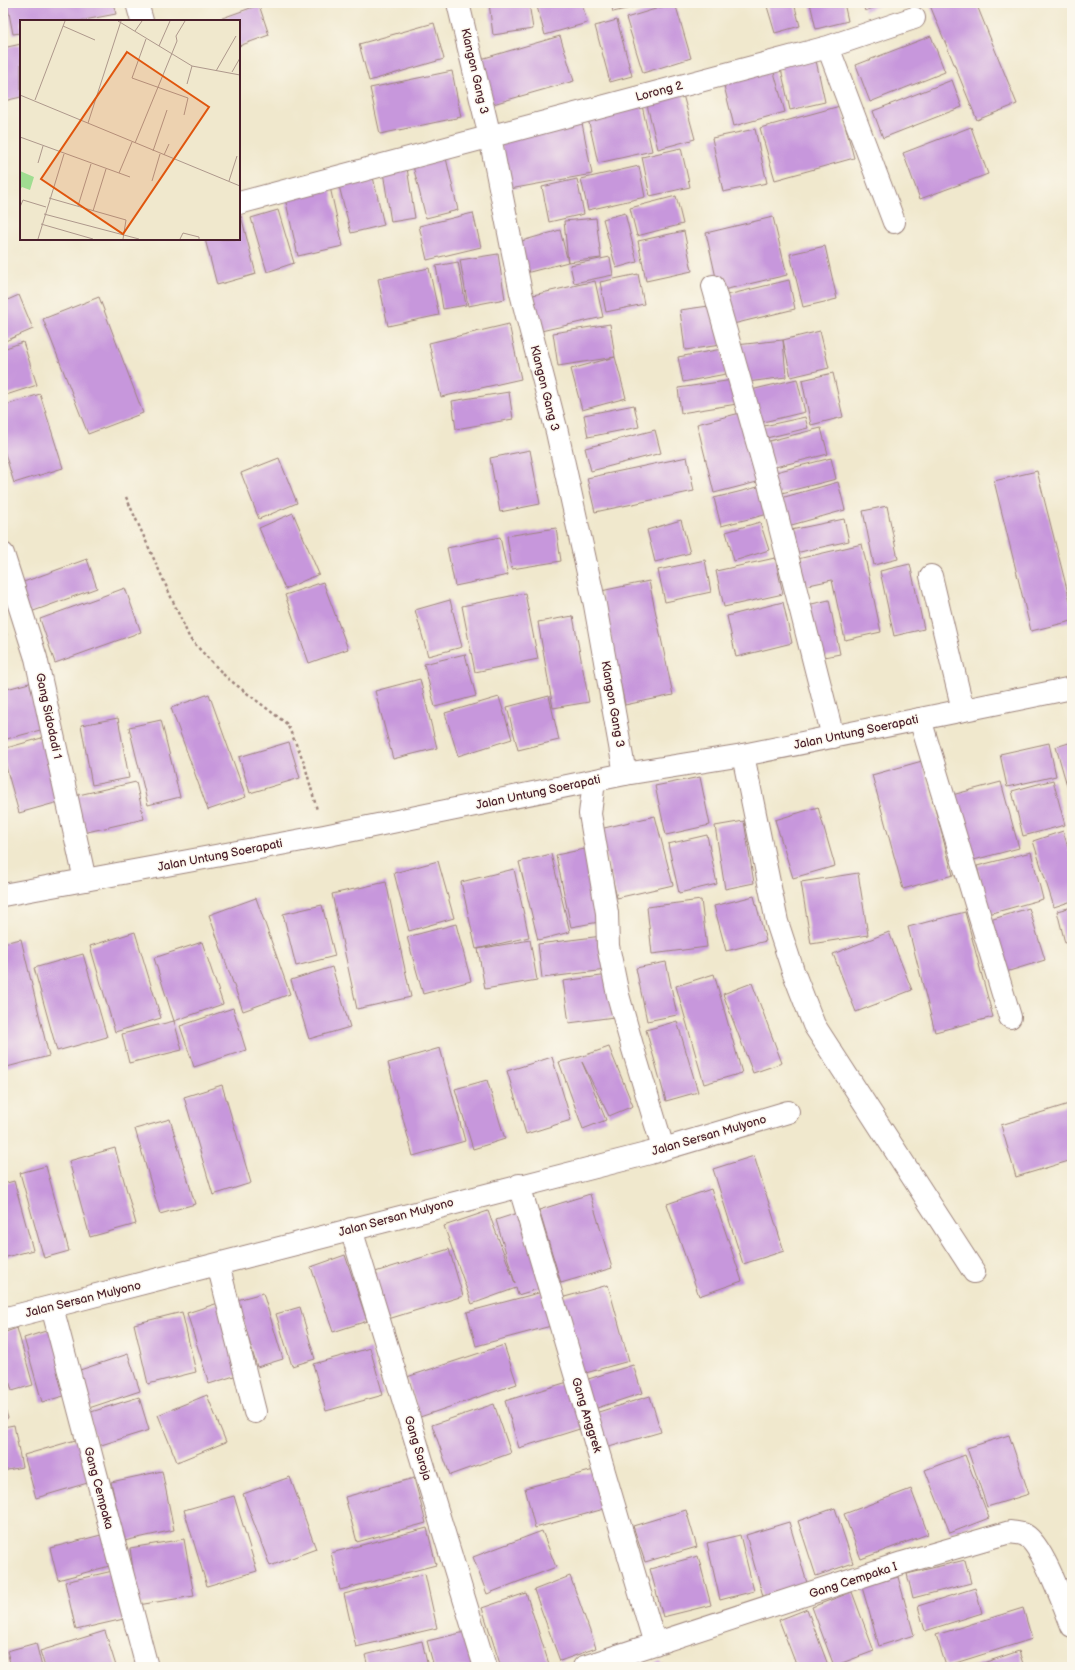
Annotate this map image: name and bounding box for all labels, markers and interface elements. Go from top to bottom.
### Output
inset map [20,20,240,240]
street label: Klangon Gang 3 [457,27,492,116]
street label: Lorong 2 [634,78,684,105]
street label: Klangon Gang 3 [527,344,562,433]
street label: Klangon Gang 3 [598,660,628,749]
street label: Gang Sidodadi 1 [32,672,65,760]
street label: Jalan Untung Soerapati [792,712,920,753]
street label: Jalan Untung Soerapati [474,772,602,813]
street label: Jalan Untung Soerapati [156,836,284,875]
street label: Jalan Sersan Mulyono [650,1112,768,1159]
street label: Jalan Sersan Mulyono [337,1195,456,1240]
street label: Jalan Sersan Mulyono [24,1278,143,1321]
street label: Gang Anggrek [568,1376,605,1455]
street label: Gang Saroja [401,1414,435,1483]
street label: Gang Cempaka [80,1445,117,1531]
street label: Gang Cempaka I [807,1559,899,1602]

